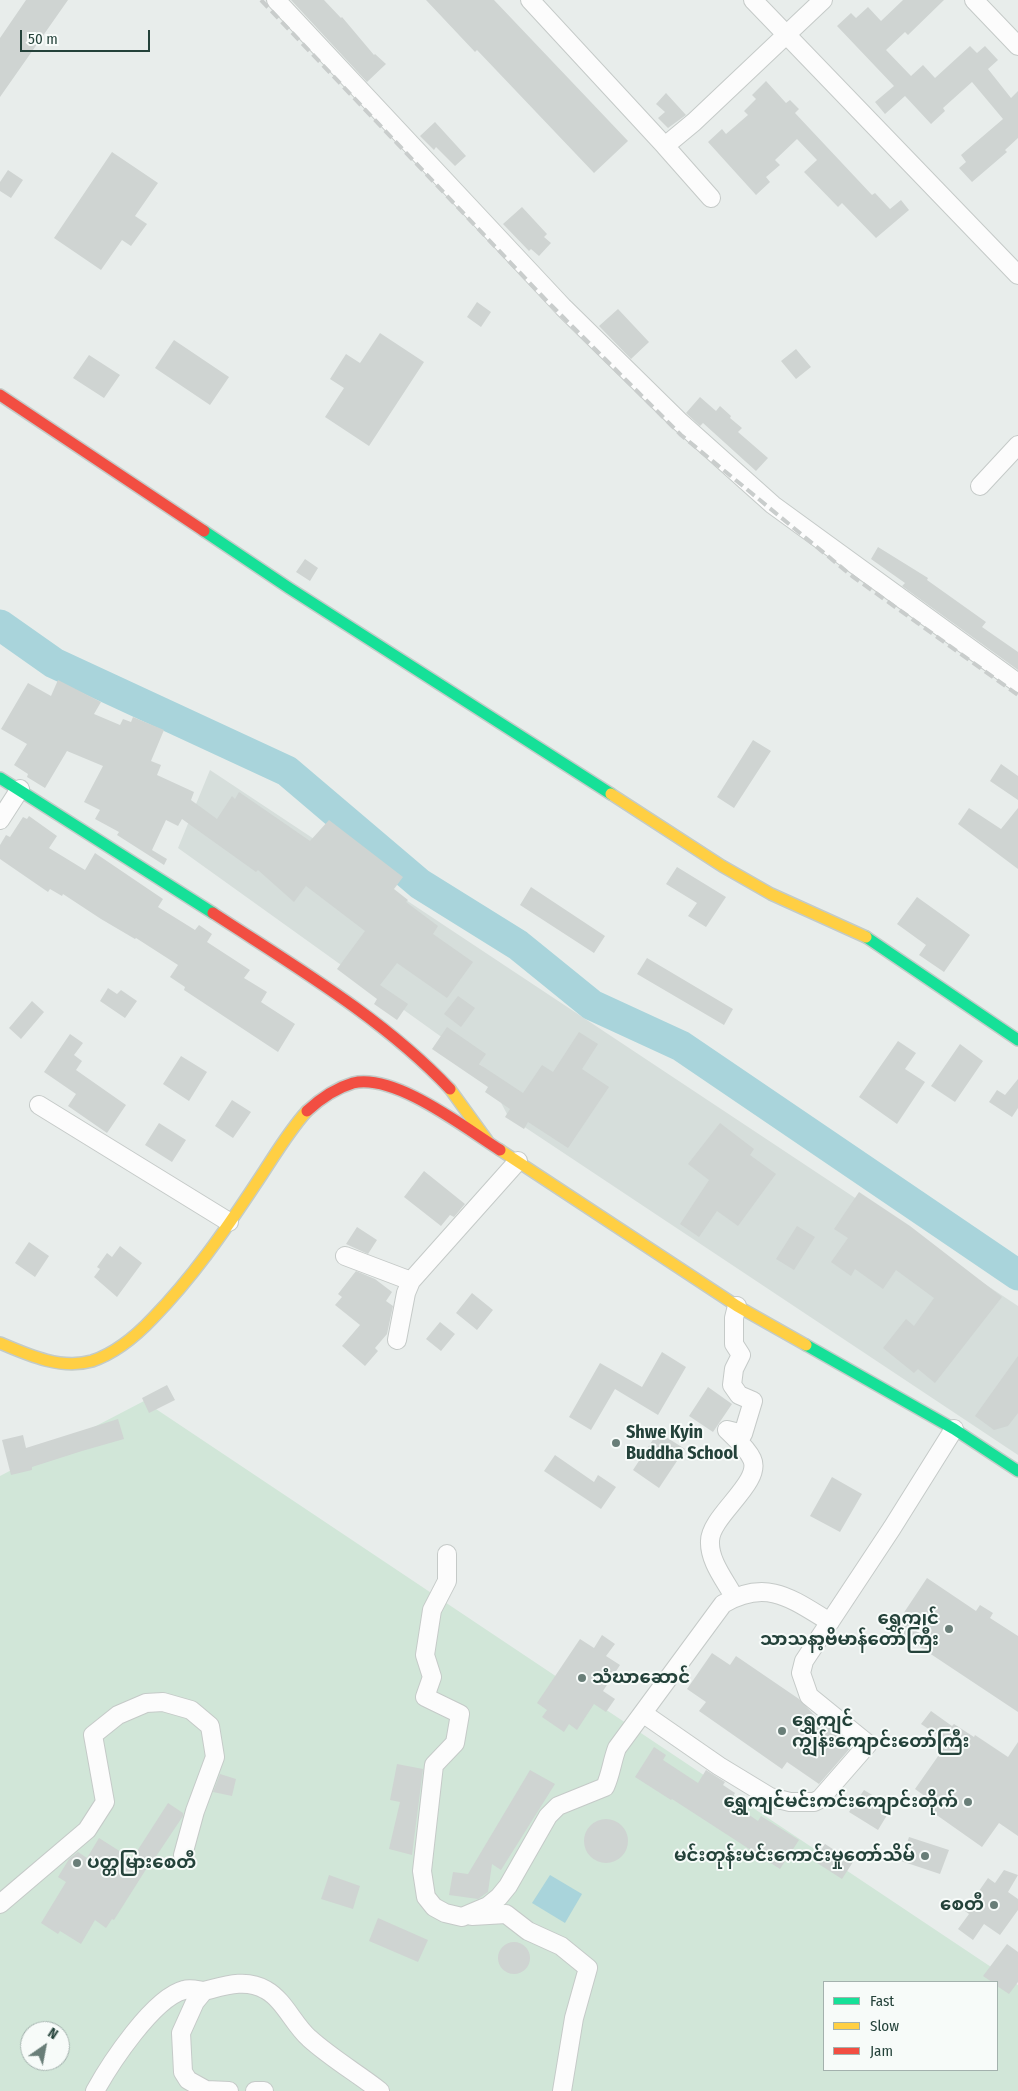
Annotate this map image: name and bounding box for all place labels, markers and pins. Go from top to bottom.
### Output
place label: Shwe Kyin Buddha School [626,1422,738,1465]
marker: Shwe Kyin Buddha School [610,1437,622,1449]
place label: ရွှေကျင် သာသနာ့ဗိမာန်တော်ကြီး [760,1608,939,1650]
marker: ရွှေကျင် သာသနာ့ဗိမာန်တော်ကြီး [943,1623,955,1635]
place label: သံဃာဆောင် [592,1667,690,1689]
marker: သံဃာဆောင် [576,1672,588,1684]
place label: ရွှေကျင် ကျွန်းကျောင်းတော်ကြီး [792,1710,969,1752]
marker: ရွှေကျင် ကျွန်းကျောင်းတော်ကြီး [776,1725,788,1737]
place label: ရွှေကျင်မင်းကင်းကျောင်းတိုက် [723,1791,958,1813]
marker: ရွှေကျင်မင်းကင်းကျောင်းတိုက် [962,1796,974,1808]
place label: မင်းတုန်းမင်းကောင်းမှုတော်သိမ် [674,1845,915,1867]
marker: မင်းတုန်းမင်းကောင်းမှုတော်သိမ် [919,1850,931,1862]
place label: ပတ္တမြားစေတီ [87,1852,196,1874]
marker: ပတ္တမြားစေတီ [71,1857,83,1869]
place label: စေတီ [940,1894,984,1916]
marker: စေတီ [988,1899,1000,1911]

